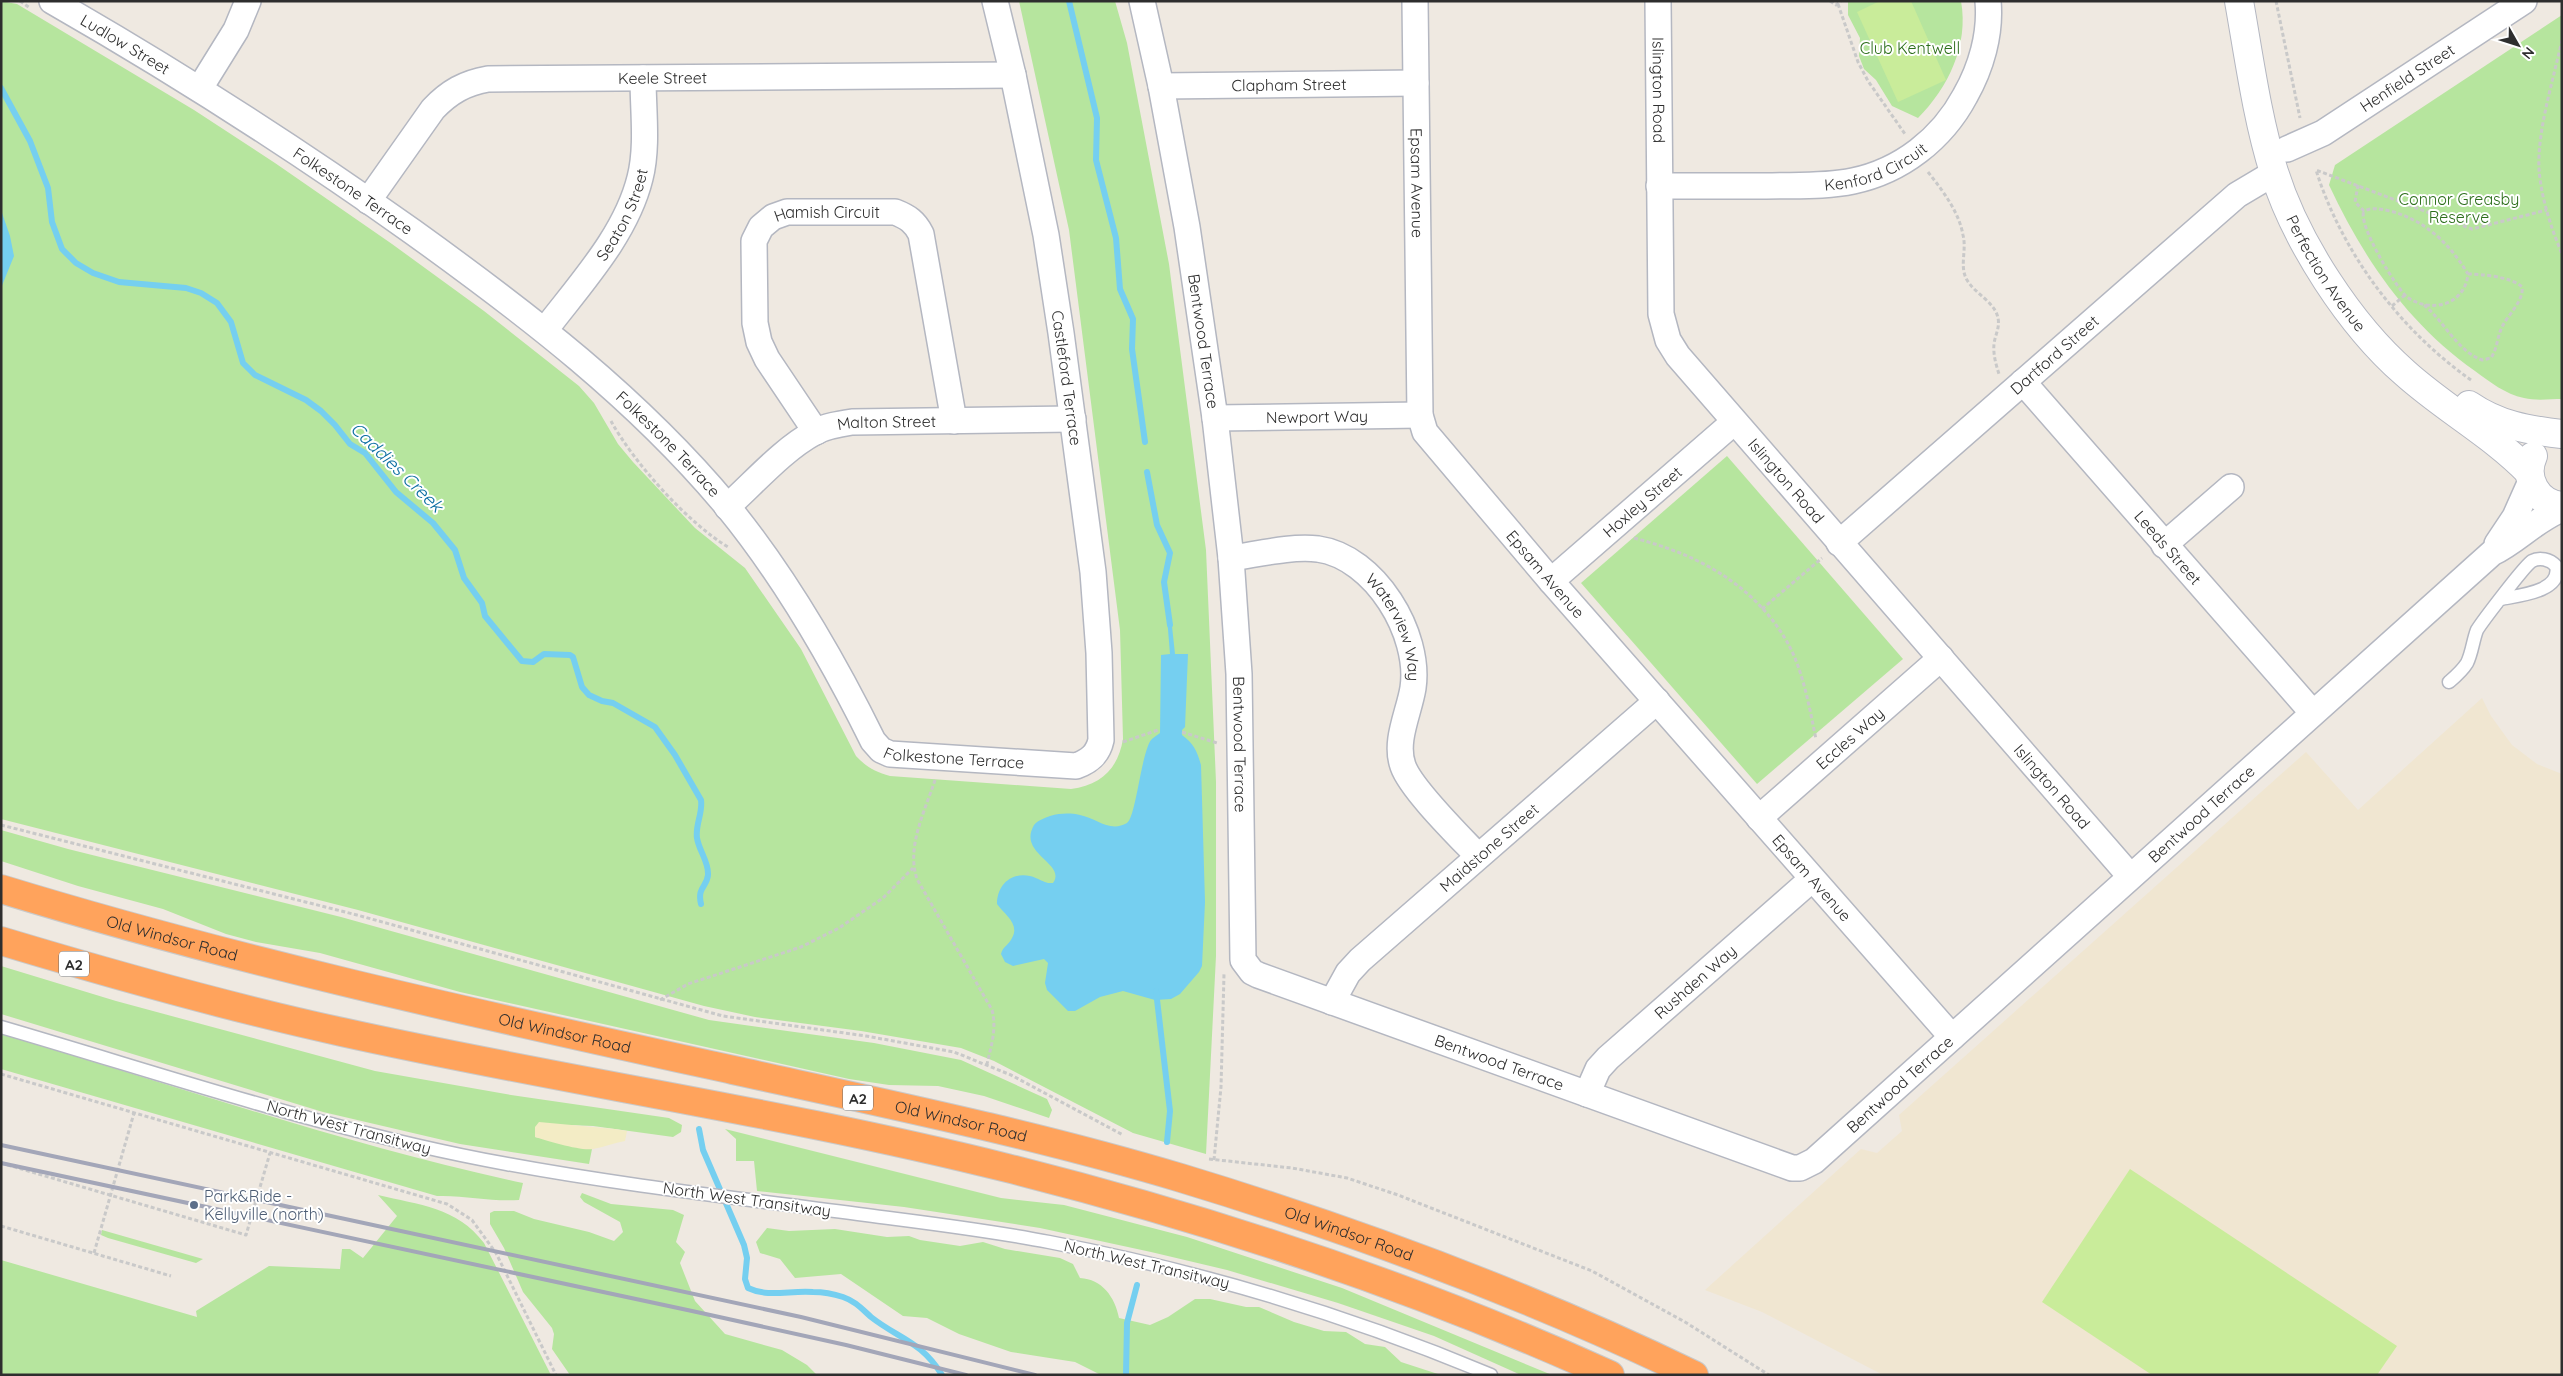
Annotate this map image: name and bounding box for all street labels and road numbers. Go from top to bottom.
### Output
street label: Ludlow Street [77,10,174,79]
street label: Islington Road [1648,37,1669,143]
street label: Henfield Street [2356,39,2458,116]
street label: Keele Street [618,67,707,88]
street label: Clapham Street [1231,74,1347,95]
street label: Epsam Avenue [1407,128,1428,238]
street label: Kenford Circuit [1823,138,1931,195]
street label: Folkestone Terrace [289,143,417,239]
street label: Seaton Street [592,167,652,265]
street label: Hamish Circuit [771,202,880,226]
street label: Perfection Avenue [2282,212,2370,335]
street label: Bentwood Terrace [1184,272,1224,410]
street label: Castleford Terrace [1048,309,1086,447]
street label: Dartford Street [2006,311,2103,399]
street label: Folkestone Terrace [612,387,725,501]
street label: Newport Way [1266,406,1368,427]
street label: Malton Street [836,411,936,434]
street label: Islington Road [1744,434,1829,527]
street label: Hoxley Street [1599,462,1686,541]
street label: Leeds Street [2130,506,2206,589]
street label: Epsam Avenue [1502,526,1589,622]
street label: Waterview Way [1362,569,1424,681]
street label: Bentwood Terrace [1229,676,1251,813]
street label: Eccles Way [1812,703,1888,773]
street label: Islington Road [2010,740,2094,833]
street label: Folkestone Terrace [880,742,1025,773]
street label: Bentwood Terrace [2144,761,2259,867]
street label: Maidstone Street [1435,799,1543,896]
street label: Epsam Avenue [1768,830,1856,926]
street label: Old Windsor Road [104,911,240,965]
street label: Rushden Way [1650,940,1740,1023]
road number: A2 [59,952,89,976]
street label: Old Windsor Road [497,1008,633,1057]
street label: Bentwood Terrace [1432,1030,1567,1095]
street label: Bentwood Terrace [1842,1031,1957,1137]
road number: A2 [843,1086,873,1110]
street label: North West Transitway [265,1095,433,1159]
street label: Old Windsor Road [893,1096,1029,1146]
street label: North West Transitway [662,1177,832,1221]
street label: Old Windsor Road [1282,1201,1416,1265]
street label: North West Transitway [1062,1235,1232,1293]

